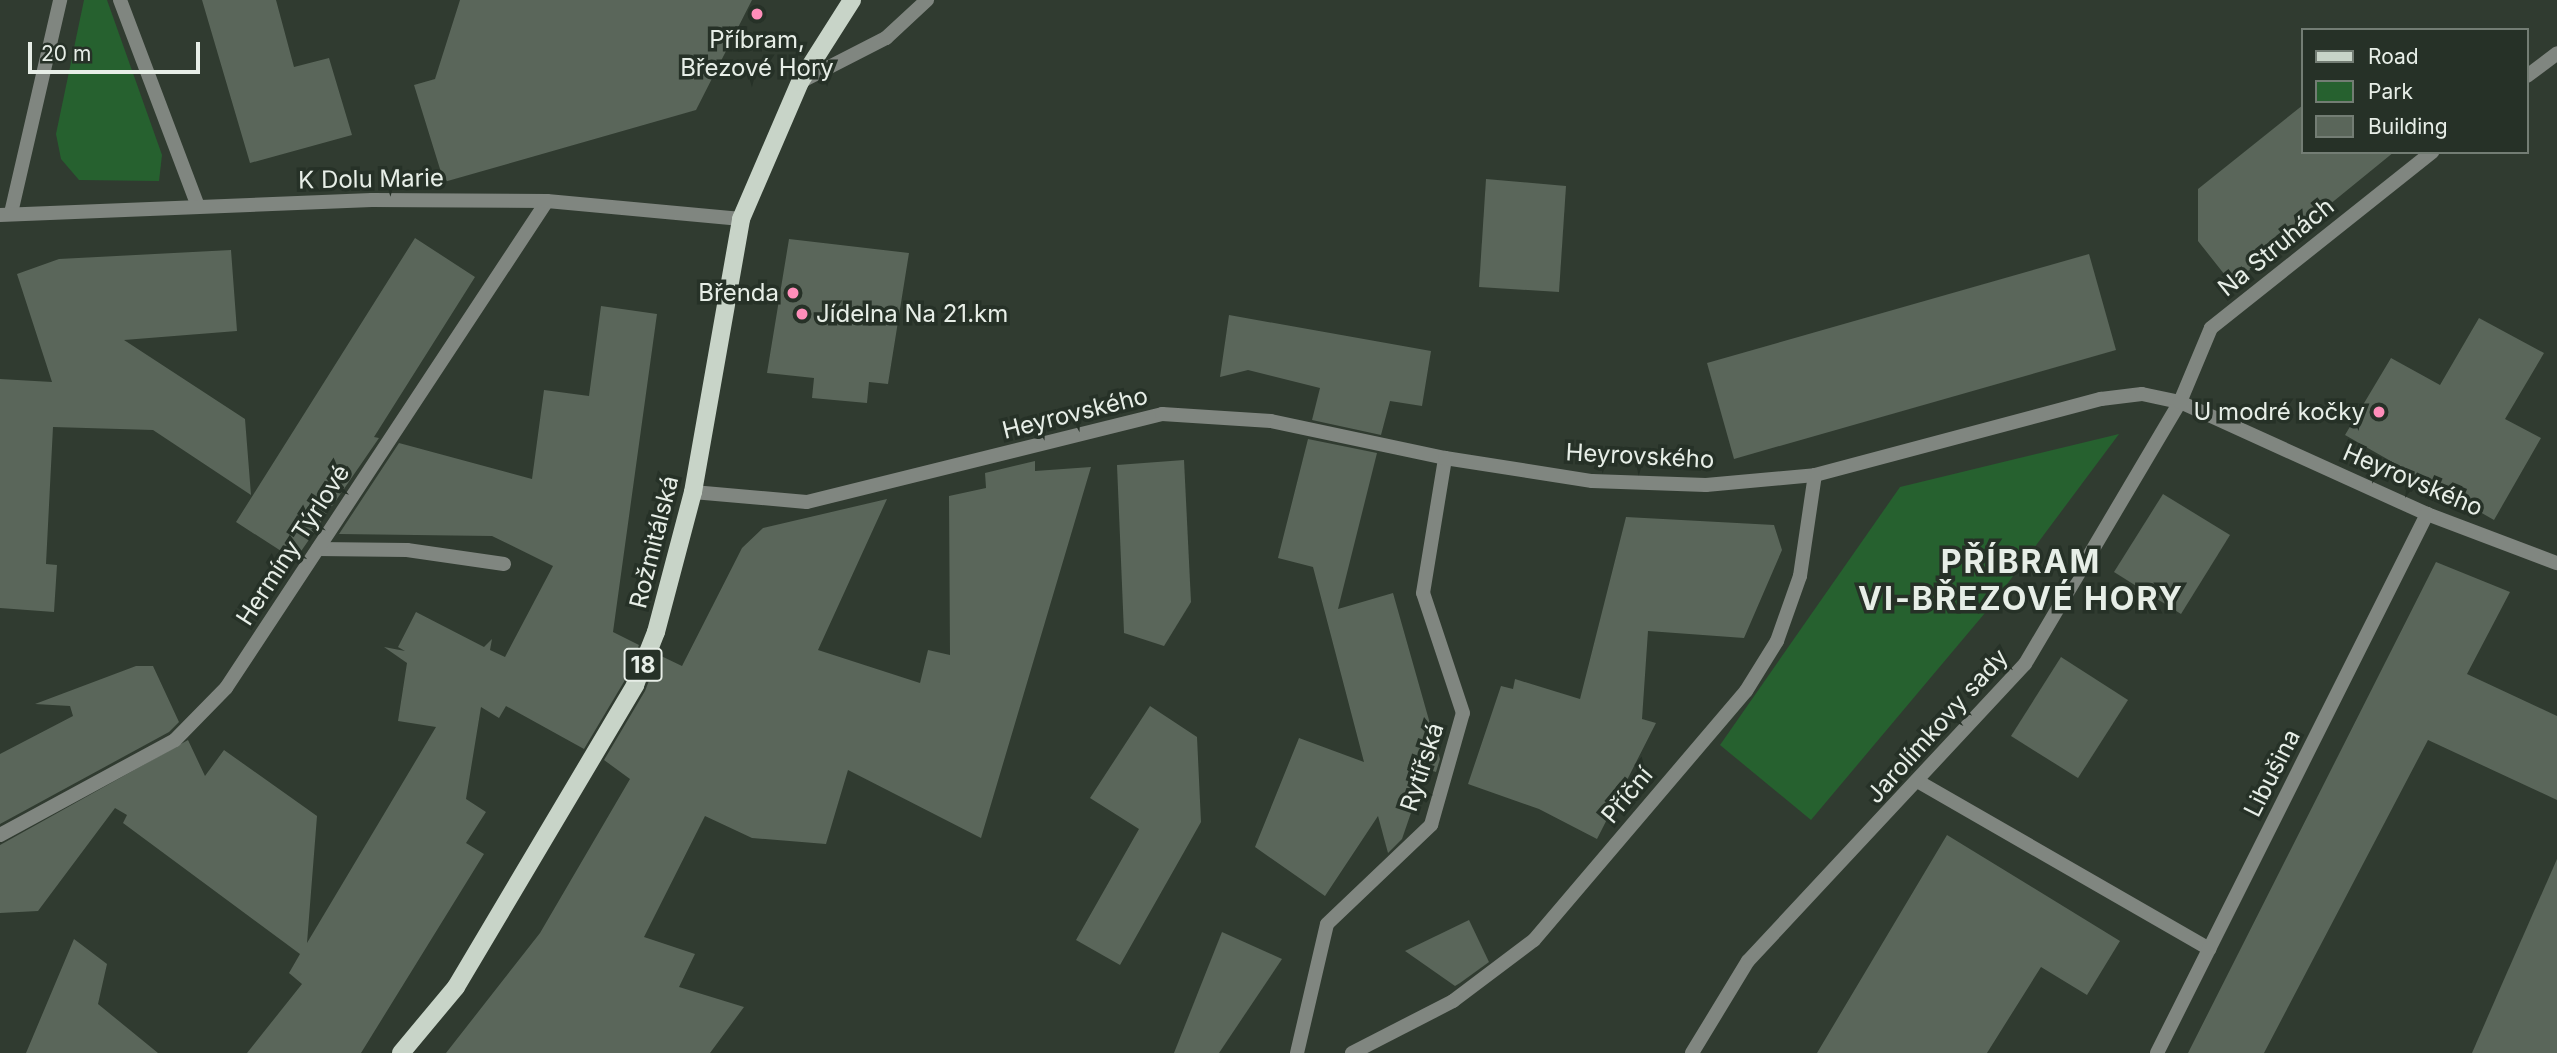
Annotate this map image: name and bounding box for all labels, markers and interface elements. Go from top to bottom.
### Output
marker: Příbram, Březové Hory [749,6,765,22]
place label: Příbram, Březové Hory [680,26,834,82]
scale bar [32,28,203,72]
legend [2302,28,2529,154]
text: 20 m [41,41,91,66]
text: Road [2368,44,2419,69]
text: Park [2368,79,2413,104]
text: Building [2368,114,2448,139]
street label: K Dolu Marie [298,163,444,195]
street label: Na Struhách [2212,192,2340,302]
place label: Břenda [698,279,779,307]
marker: Břenda [785,285,801,301]
place label: Jídelna Na 21.km [816,300,1008,328]
marker: Jídelna Na 21.km [794,306,810,322]
street label: Heyrovského [999,381,1151,445]
place label: U modré kočky [2194,398,2365,426]
marker: U modré kočky [2371,404,2387,420]
street label: Heyrovského [1565,438,1715,474]
street label: Heyrovského [2339,438,2487,522]
street label: Hermíny Týrlové [230,459,356,631]
street label: Rožmitálská [624,473,684,611]
district label: PŘÍBRAM VI-BŘEZOVÉ HORY [1860,544,2182,619]
street label: Jarolímkovy sady [1860,643,2014,809]
road number: 18 [622,646,664,684]
street label: Rytířská [1394,719,1450,815]
street label: Libušina [2238,724,2306,822]
street label: Příční [1595,761,1659,829]

